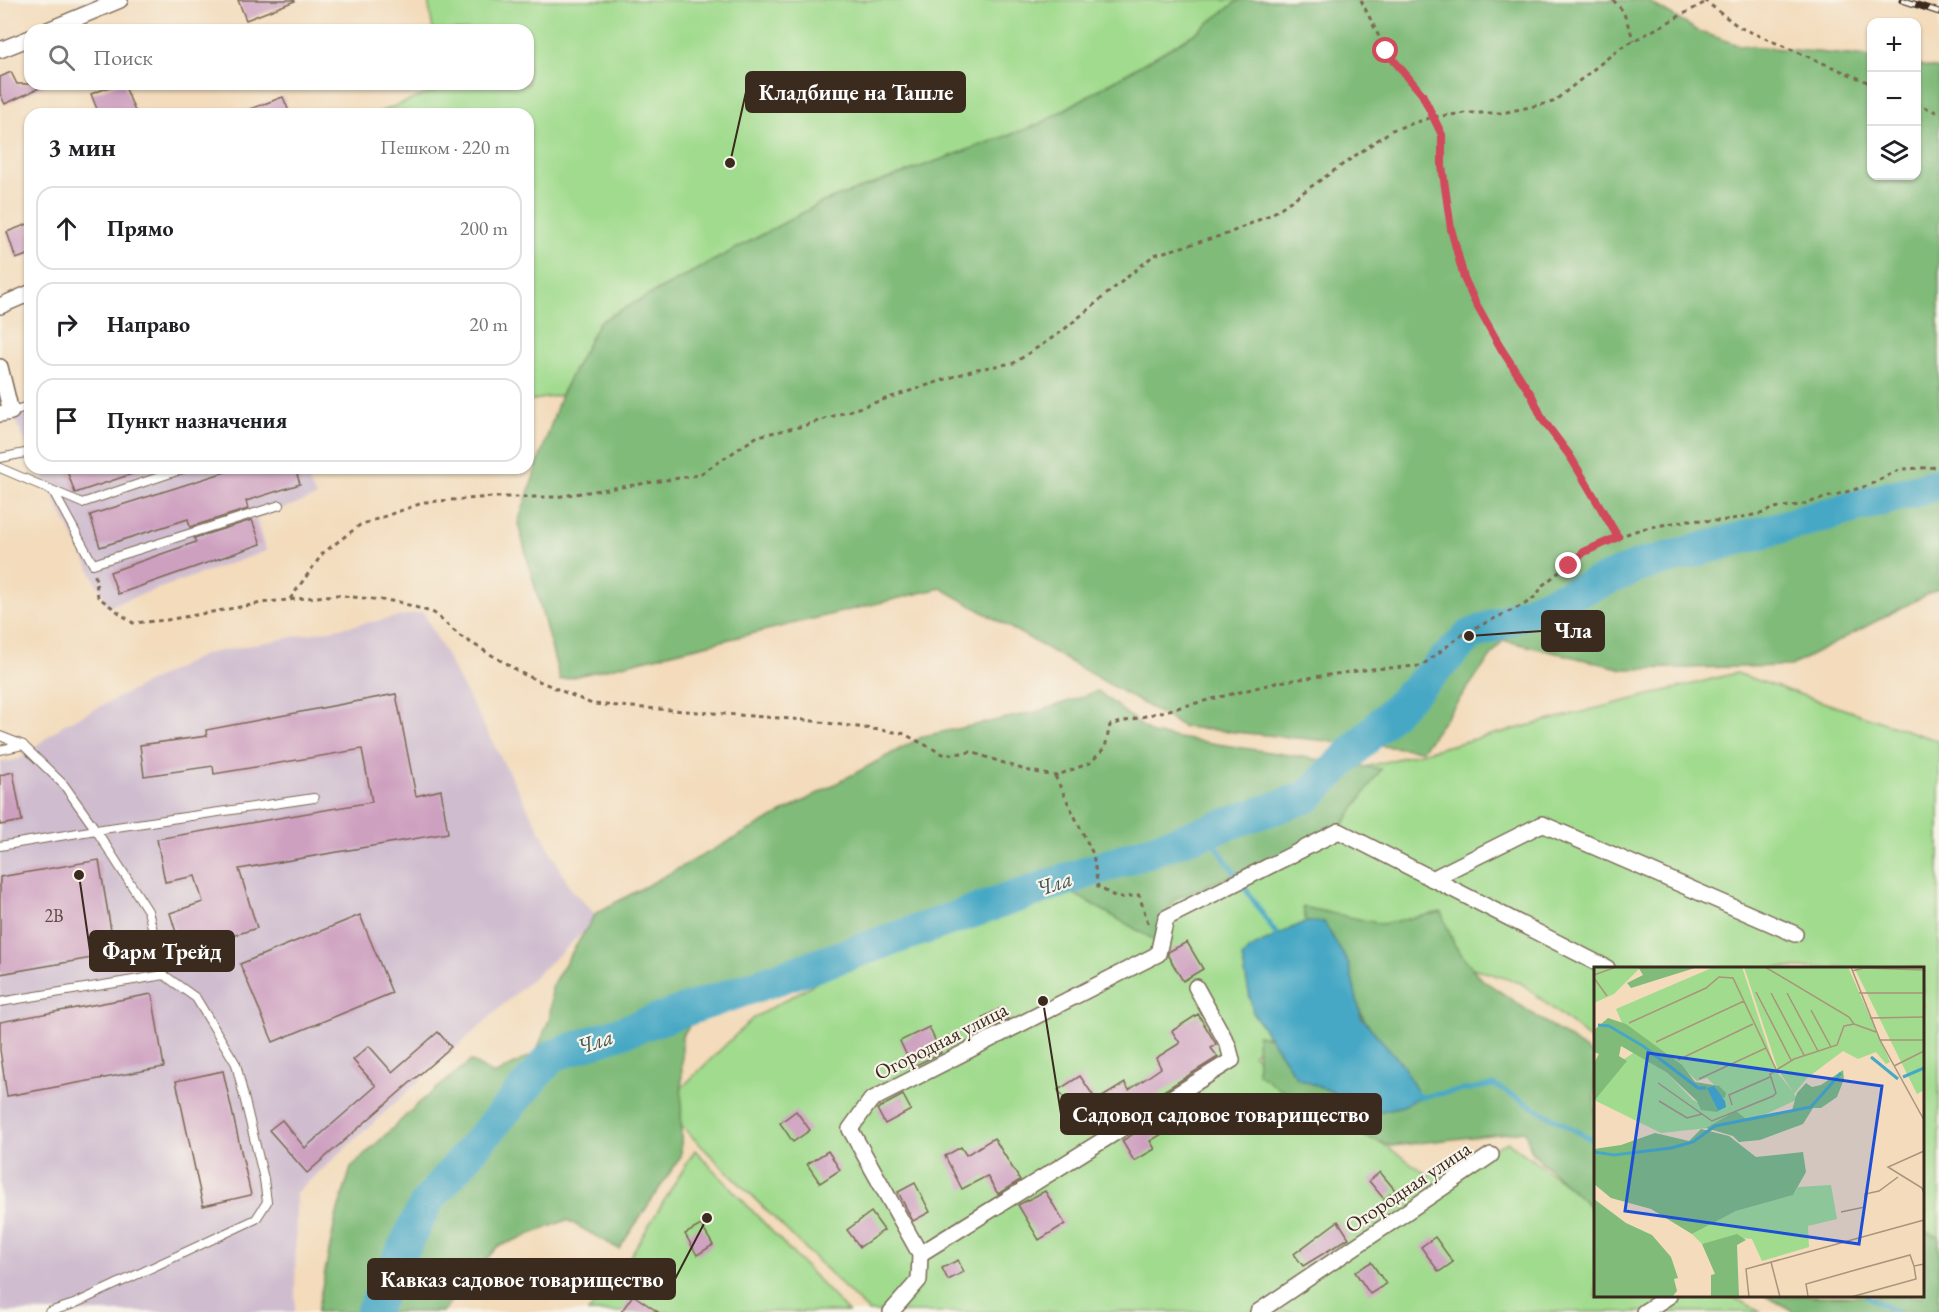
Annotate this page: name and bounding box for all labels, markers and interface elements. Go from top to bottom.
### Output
map controls [1867,18,1921,180]
button: + [1867,18,1921,72]
search box [24,24,534,90]
route start [1372,37,1398,63]
icon: search [45,41,78,74]
text: Поиск [93,43,153,72]
callout: Кладбище на Ташле [746,72,965,112]
button: − [1867,72,1921,126]
text: Кладбище на Ташле [759,78,953,107]
button: layers [1867,126,1921,180]
text: 3 мин [48,130,116,164]
text: Пешком · 220 m [380,134,510,160]
icon: ahead [50,212,83,245]
text: Прямо [107,214,174,243]
text: 200 m [460,215,508,241]
icon: right [50,308,83,341]
text: Направо [107,310,190,339]
text: 20 m [469,311,508,337]
icon: arrive [50,404,83,437]
text: Пункт назначения [107,406,287,435]
route end [1555,552,1581,578]
callout: Чла [1542,611,1604,651]
text: Чла [1554,616,1592,645]
water label: Чла [1032,864,1076,903]
house number: 2В [44,904,64,927]
callout: Фарм Трейд [90,931,234,971]
text: Фарм Трейд [102,937,222,966]
inset map [1594,967,1924,1297]
street label: Огородная улица [870,995,1013,1086]
water label: Чла [573,1022,617,1061]
callout: Садовод садовое товарищество [1061,1094,1381,1134]
text: Садовод садовое товарищество [1073,1100,1369,1129]
street label: Огородная улица [1340,1134,1476,1239]
callout: Кавказ садовое товарищество [368,1259,675,1299]
text: Кавказ садовое товарищество [381,1265,663,1294]

